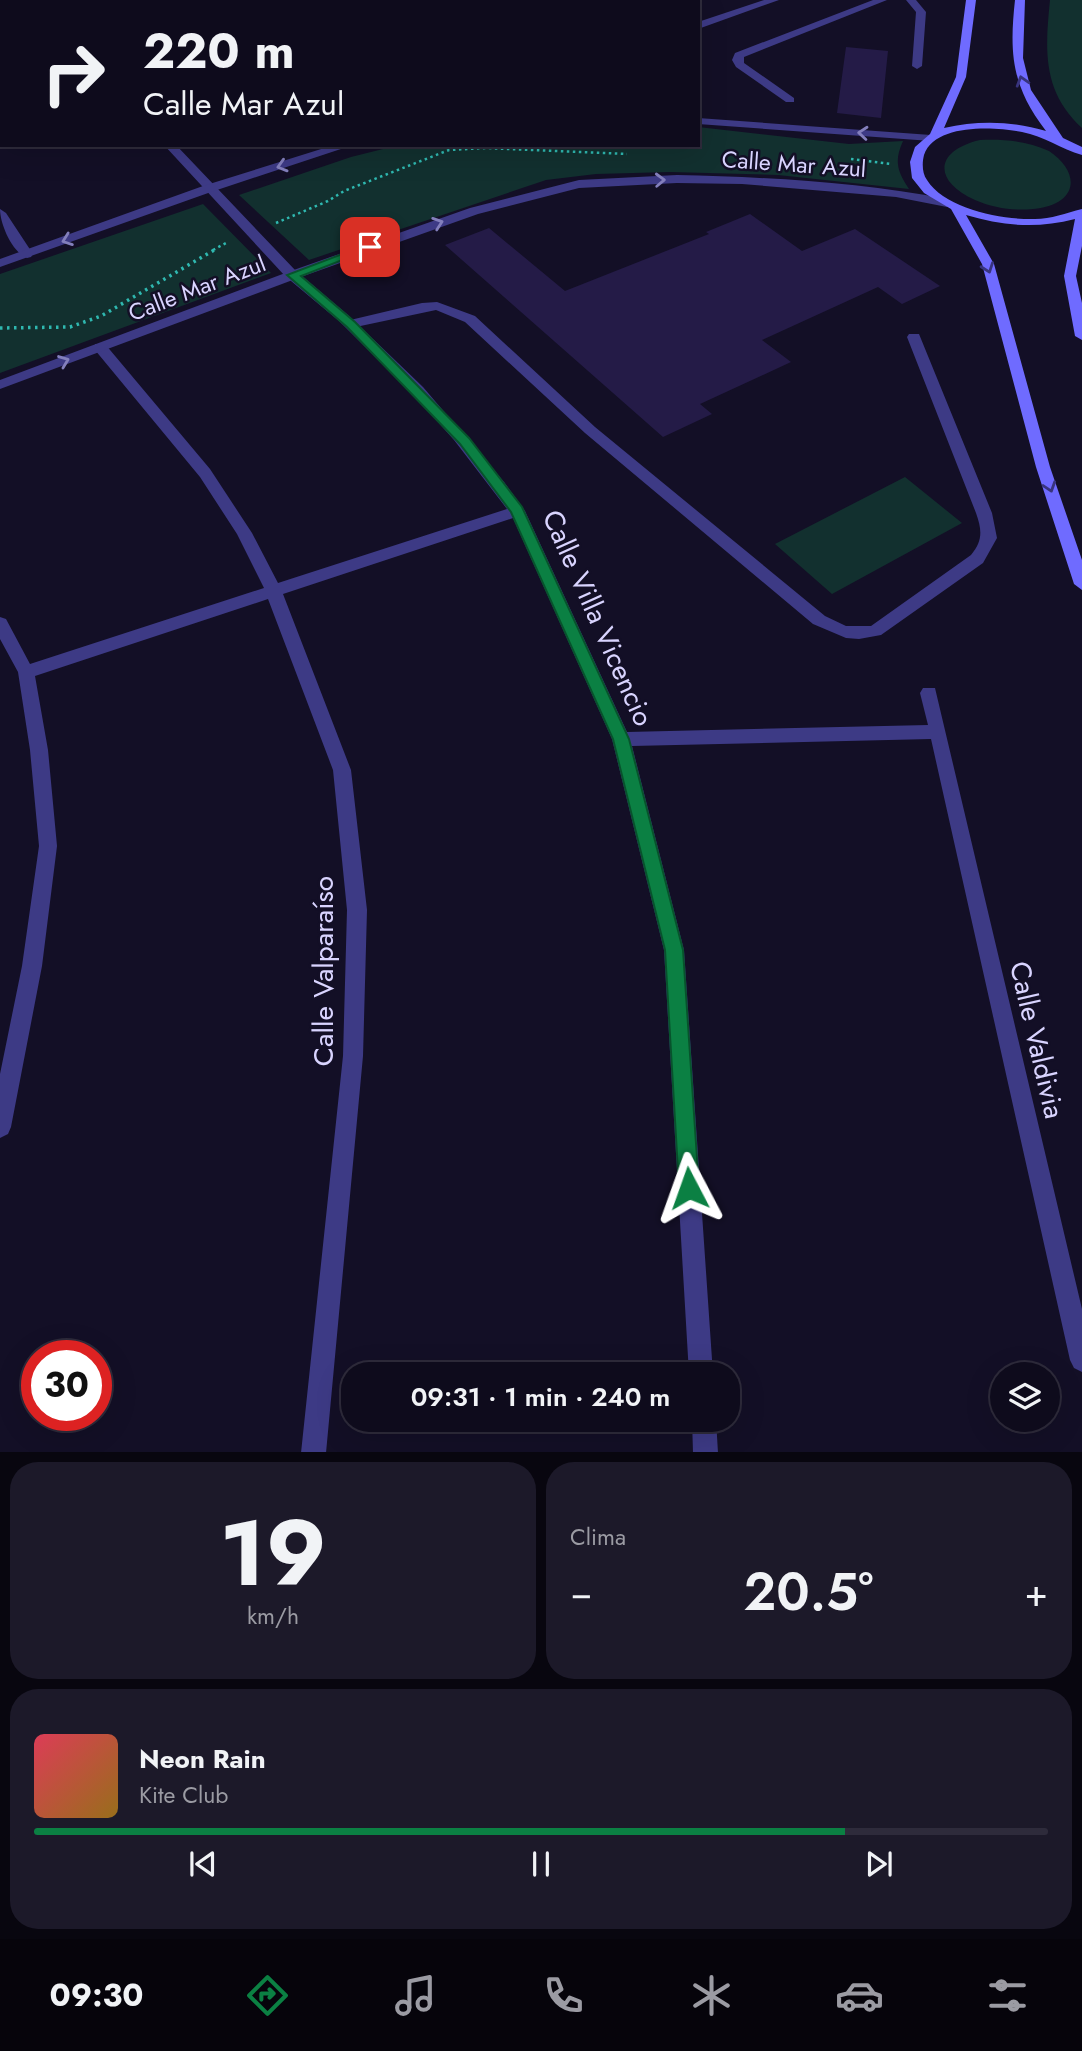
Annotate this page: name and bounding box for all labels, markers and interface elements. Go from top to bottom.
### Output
text: 220 m [143,16,295,86]
icon: right [28,28,119,119]
one-way arrow [1016,76,1031,88]
text: Calle Mar Azul [143,81,344,127]
one-way arrow [858,126,869,141]
street label: Calle Mar Azul [721,142,867,186]
one-way arrow [276,157,288,172]
one-way arrow [655,172,666,187]
pin [340,217,400,277]
one-way arrow [432,217,444,231]
icon: arrive [351,228,389,266]
one-way arrow [61,231,73,245]
street label: Calle Mar Azul [123,246,271,330]
one-way arrow [979,262,993,274]
one-way arrow [57,355,69,369]
one-way arrow [1041,481,1056,493]
street label: Calle Villa Vicencio [532,503,664,733]
street label: Calle Valparaíso [303,876,344,1066]
street label: Calle Valdivia [999,957,1075,1123]
position arrow [652,1151,726,1225]
speed limit sign: 30 [21,1340,112,1431]
map controls [990,1362,1060,1432]
button: layers [990,1362,1060,1432]
text: 09:31 · 1 min · 240 m [411,1378,670,1416]
text: 19 [219,1488,327,1619]
text: Clima [570,1520,626,1554]
text: 20.5° [744,1554,873,1630]
text: − [570,1565,592,1620]
text: + [1025,1565,1048,1620]
text: km/h [247,1599,299,1633]
text: Neon Rain [139,1740,266,1778]
text: Kite Club [139,1778,228,1812]
icon: previous [184,1845,222,1883]
icon: pause [522,1845,560,1883]
icon: next [860,1845,898,1883]
icon: directions [243,1971,292,2020]
icon: music [391,1971,440,2020]
icon: phone [539,1971,588,2020]
icon: climate [687,1971,736,2020]
icon: car [835,1971,884,2020]
icon: filters [983,1971,1032,2020]
text: 09:30 [50,1972,144,2018]

